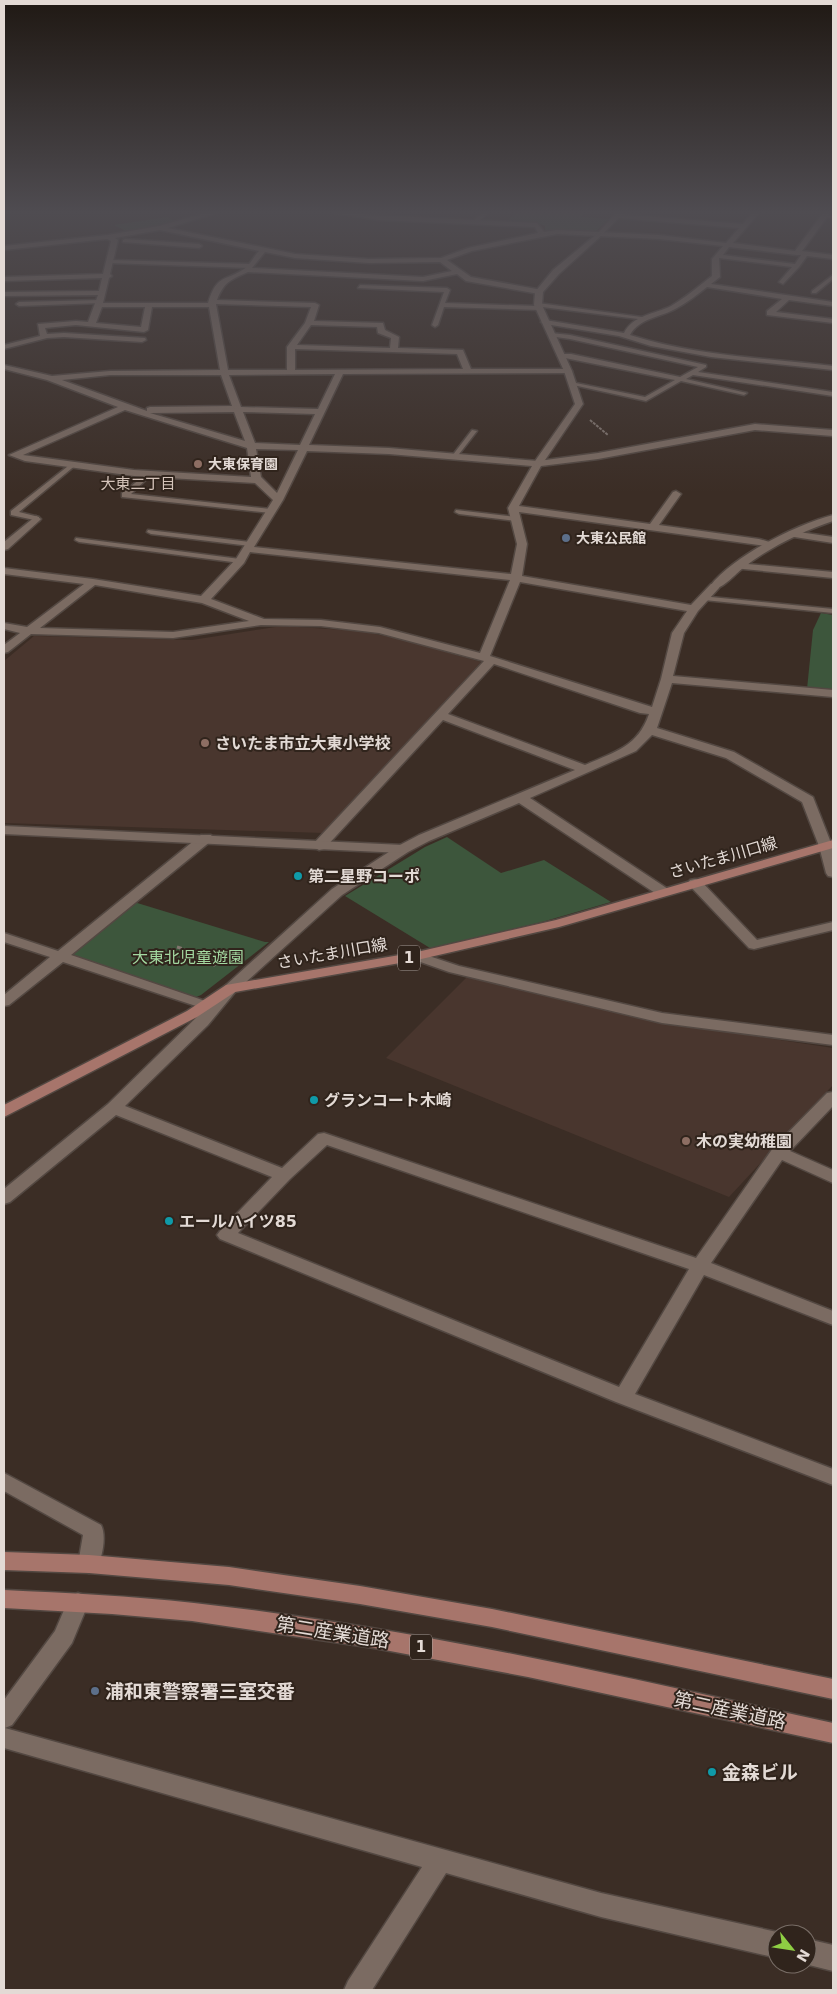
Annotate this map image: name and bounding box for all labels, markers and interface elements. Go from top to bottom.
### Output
place label: 大東保育園 [208,456,278,472]
marker: 大東保育園 [192,458,204,470]
district label: 大東二丁目 [100,475,176,493]
place label: 大東公民館 [576,530,646,546]
marker: 大東公民館 [560,532,572,544]
place label: さいたま市立大東小学校 [215,734,391,753]
marker: さいたま市立大東小学校 [199,737,211,749]
street label: さいたま川口線 [667,833,779,882]
place label: 第二星野コーポ [308,867,420,886]
marker: 第二星野コーポ [292,870,304,882]
street label: さいたま川口線 [276,934,389,973]
road number: 1 [398,946,420,970]
park label: 大東北児童遊園 [132,948,244,967]
place label: グランコート木崎 [324,1091,452,1110]
marker: グランコート木崎 [308,1094,320,1106]
place label: 木の実幼稚園 [696,1132,792,1151]
marker: 木の実幼稚園 [680,1135,692,1147]
place label: エールハイツ85 [179,1212,297,1231]
marker: エールハイツ85 [163,1215,175,1227]
street label: 第二産業道路 [275,1612,391,1652]
road number: 1 [410,1634,432,1660]
place label: 浦和東警察署三室交番 [105,1680,295,1702]
marker: 浦和東警察署三室交番 [89,1685,101,1697]
street label: 第二産業道路 [672,1687,788,1733]
place label: 金森ビル [722,1761,798,1783]
marker: 金森ビル [706,1766,718,1778]
north arrow [767,1924,817,1974]
text: N [793,1946,813,1965]

